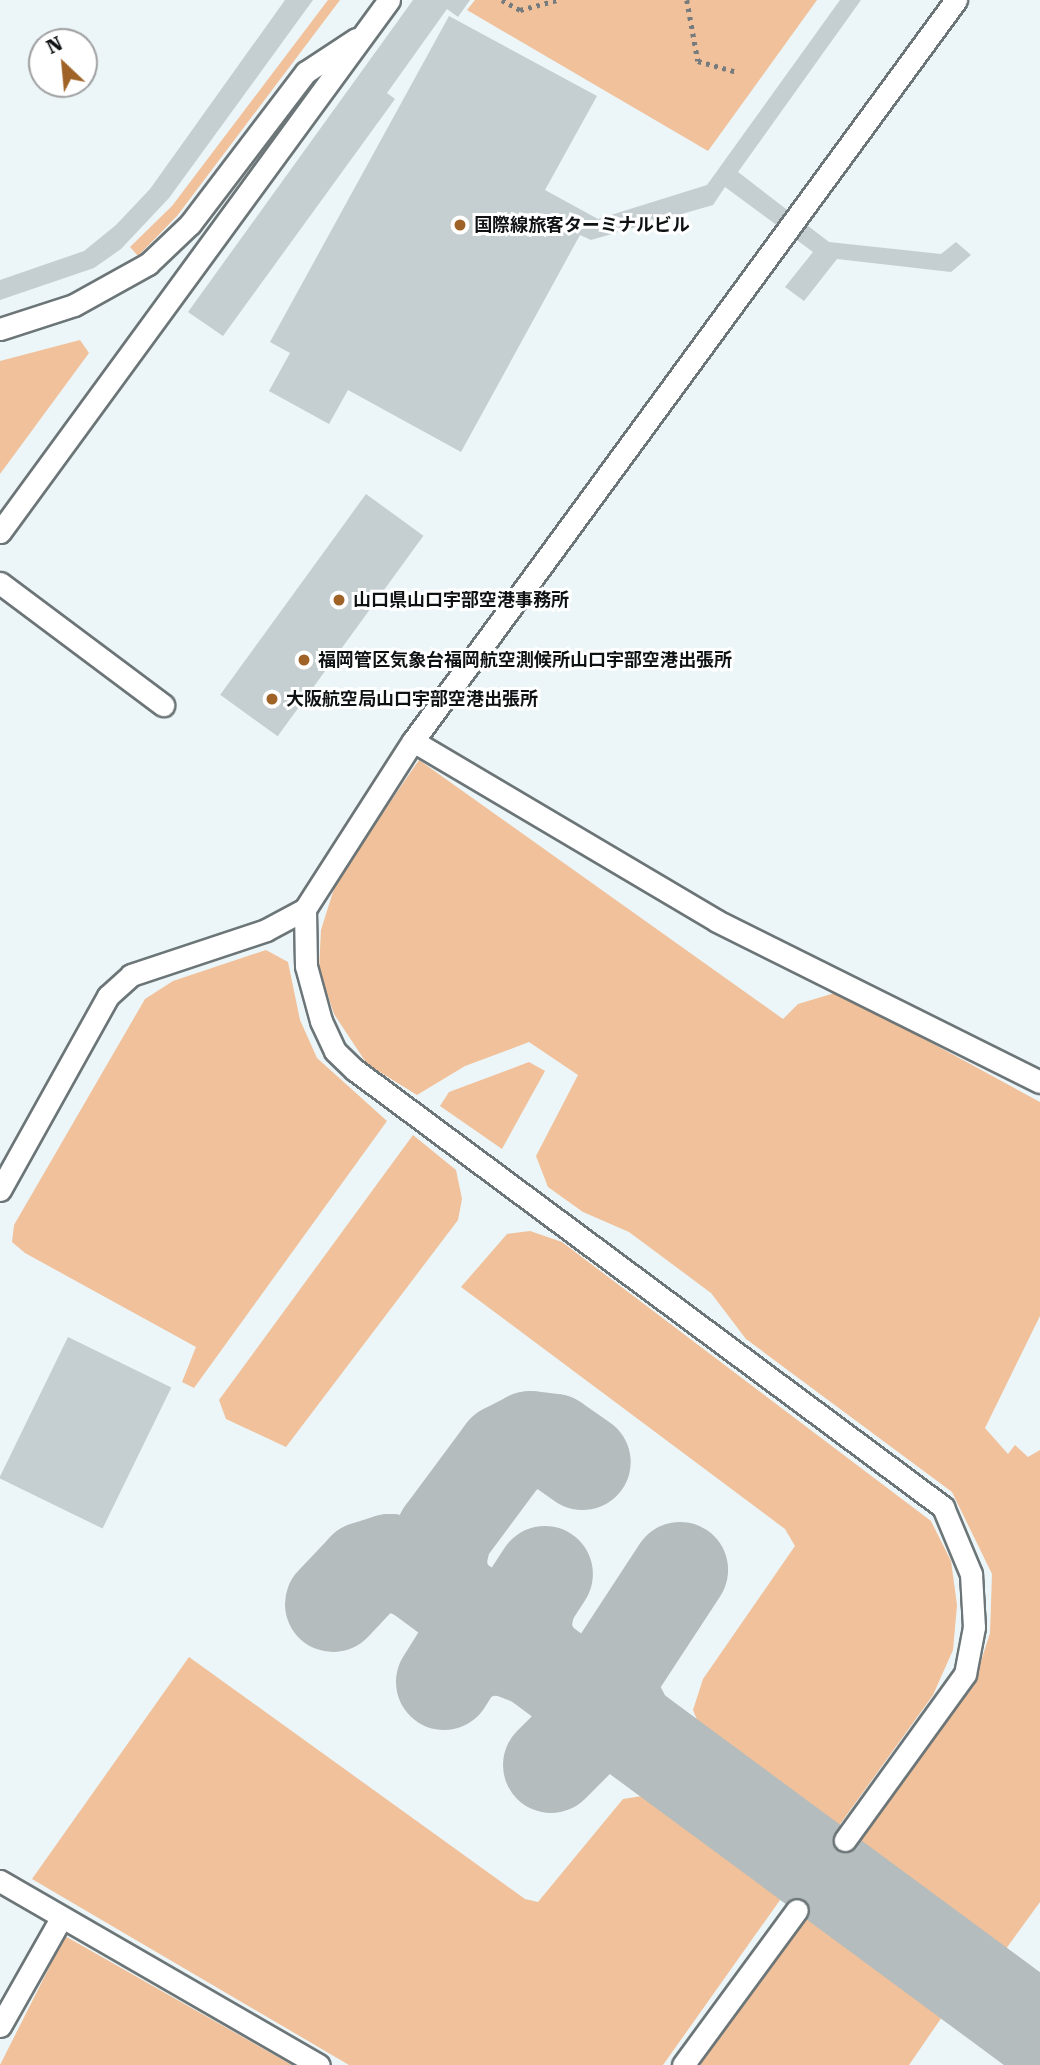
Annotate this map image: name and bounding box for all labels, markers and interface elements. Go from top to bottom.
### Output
north arrow [28,28,98,98]
text: N [43,32,66,59]
place label: 国際線旅客ターミナルビル [474,214,690,236]
marker: 国際線旅客ターミナルビル [452,217,468,233]
place label: 山口県山口宇部空港事務所 [353,589,569,611]
marker: 山口県山口宇部空港事務所 [331,592,347,608]
place label: 福岡管区気象台福岡航空測候所山口宇部空港出張所 [318,649,732,671]
marker: 福岡管区気象台福岡航空測候所山口宇部空港出張所 [296,652,312,668]
place label: 大阪航空局山口宇部空港出張所 [286,688,538,710]
marker: 大阪航空局山口宇部空港出張所 [264,691,280,707]

